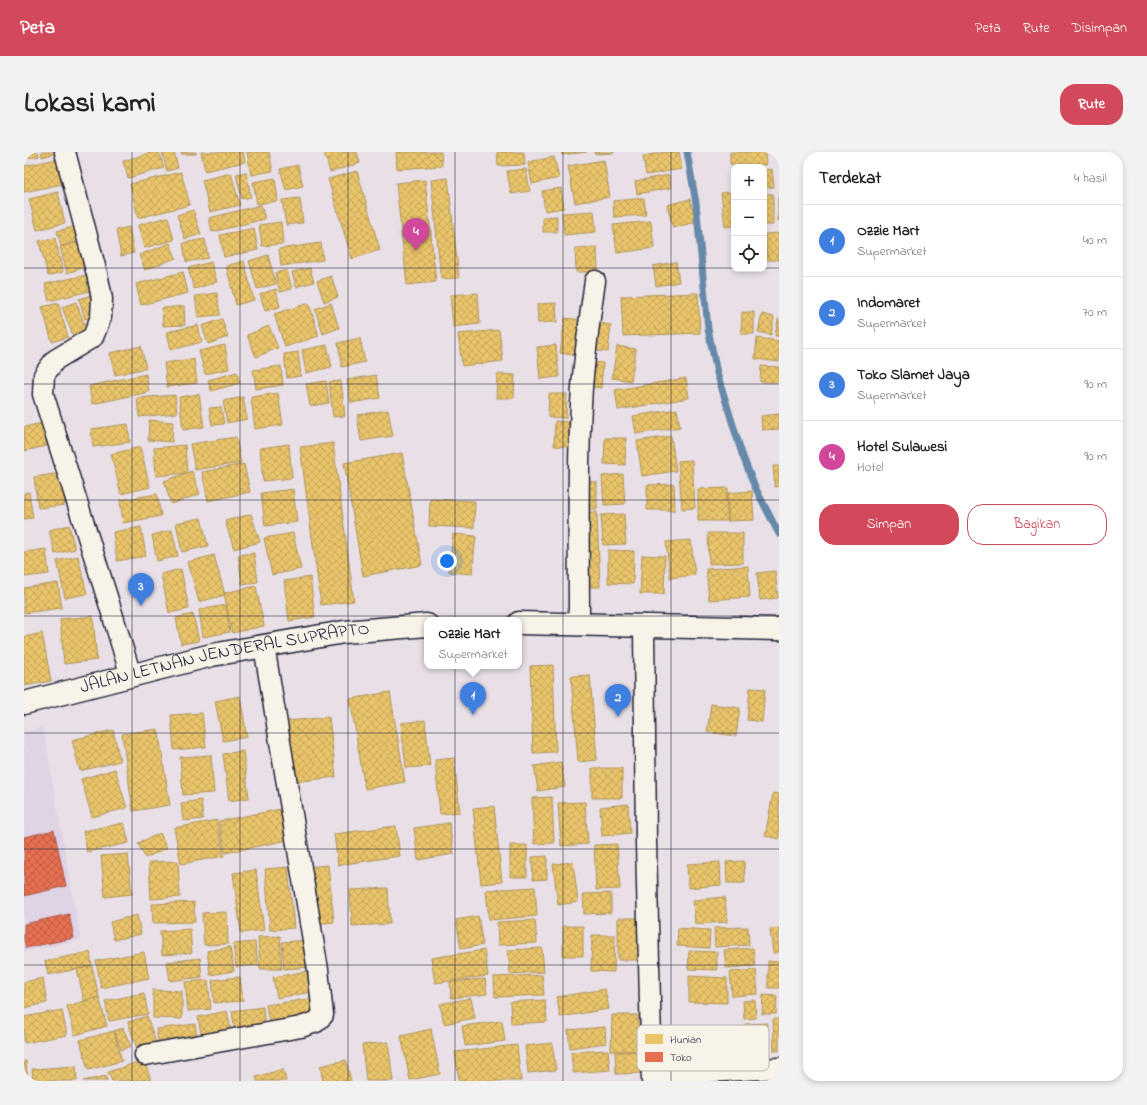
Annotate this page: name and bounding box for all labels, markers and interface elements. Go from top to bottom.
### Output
text: Peta [20,15,55,42]
text: Peta [975,18,1001,39]
text: Rute [1023,18,1050,39]
text: Disimpan [1072,18,1127,39]
text: Lokasi kami [24,84,156,125]
button: Rute [1060,84,1123,125]
map controls [731,164,767,272]
button: + [731,164,767,200]
text: Terdekat [819,166,881,191]
text: 4 hasil [1074,169,1107,188]
button: − [731,200,767,236]
pin: 4 [403,218,429,251]
text: Ozzie Mart [857,220,920,242]
text: 1 [830,231,834,250]
text: 40 m [1083,231,1107,250]
button: locate [731,236,767,272]
text: Supermarket [857,242,927,261]
text: Indomaret [857,292,920,314]
text: 2 [829,303,835,322]
text: 70 m [1083,303,1107,322]
text: Supermarket [857,314,927,333]
text: Toko Slamet Jaya [857,364,970,386]
text: 3 [829,375,835,394]
text: 90 m [1084,375,1107,394]
text: Supermarket [857,386,927,405]
text: Hotel Sulawesi [857,436,947,458]
text: 4 [829,447,835,466]
text: 90 m [1084,447,1107,466]
text: Hotel [857,458,884,477]
button: Simpan [819,504,959,545]
button: Bagikan [967,504,1107,545]
your location [437,551,457,571]
pin: 3 [128,573,154,606]
street label: JALAN LETNAN JENDERAL SUPRAPTO [77,617,371,701]
popup [424,617,522,669]
text: Ozzie Mart [438,623,501,645]
text: Supermarket [438,645,508,664]
pin: 1 [460,682,486,715]
pin: 2 [605,684,631,717]
legend [637,1025,769,1071]
text: Hunian [670,1032,701,1048]
text: Toko [670,1050,692,1066]

